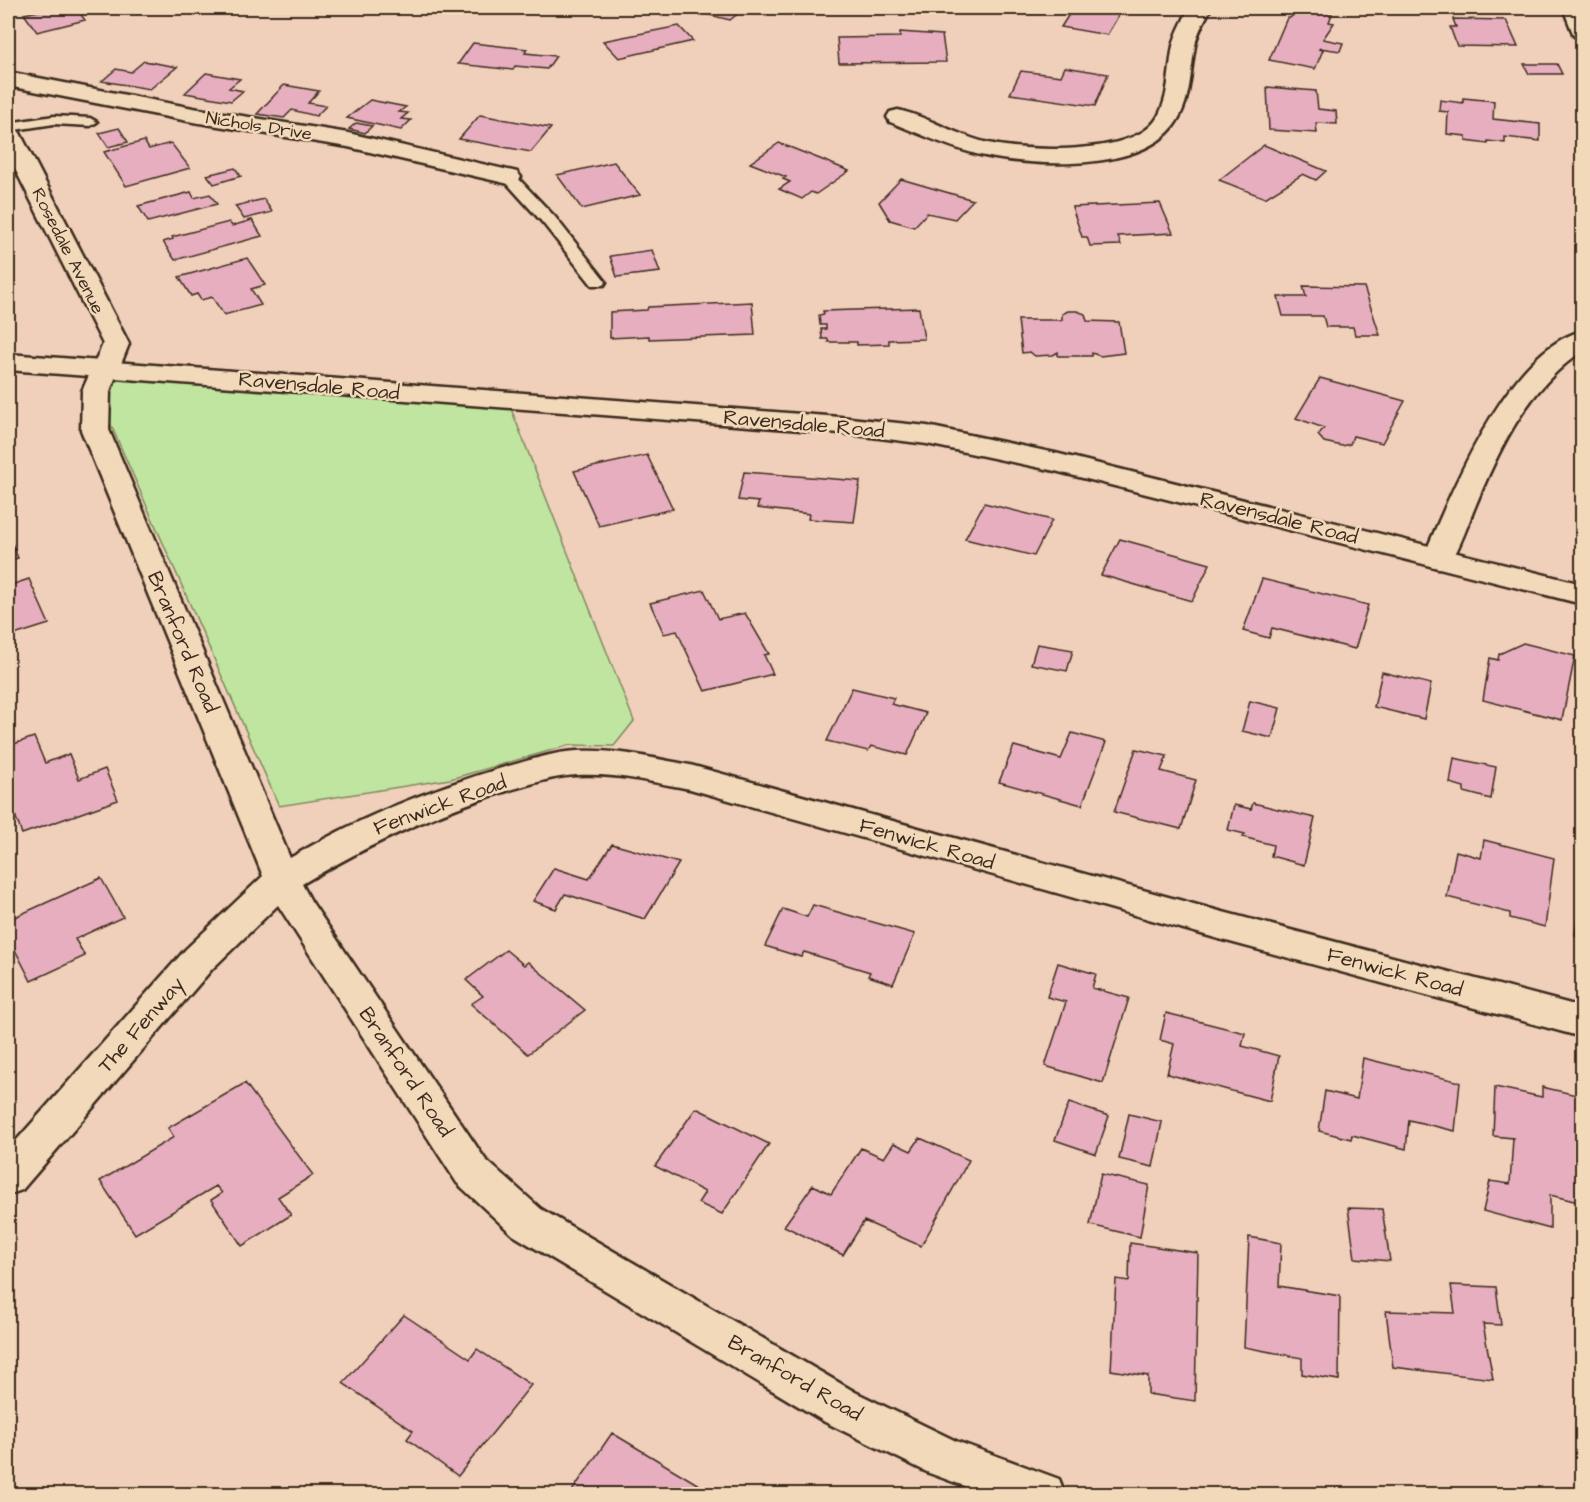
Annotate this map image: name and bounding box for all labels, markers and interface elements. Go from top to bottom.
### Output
street label: Nichols Drive [204,105,314,147]
street label: Rosedale Avenue [25,184,111,319]
street label: Ravensdale Road [237,365,401,408]
street label: Ravensdale Road [722,403,886,446]
street label: Ravensdale Road [1197,484,1361,552]
street label: Branford Road [140,567,226,717]
street label: Fenwick Road [370,767,511,842]
street label: Fenwick Road [856,811,998,877]
street label: Fenwick Road [1324,940,1466,1004]
street label: The Fenway [91,970,193,1081]
street label: Branford Road [352,1001,460,1143]
street label: Branford Road [722,1328,868,1428]

